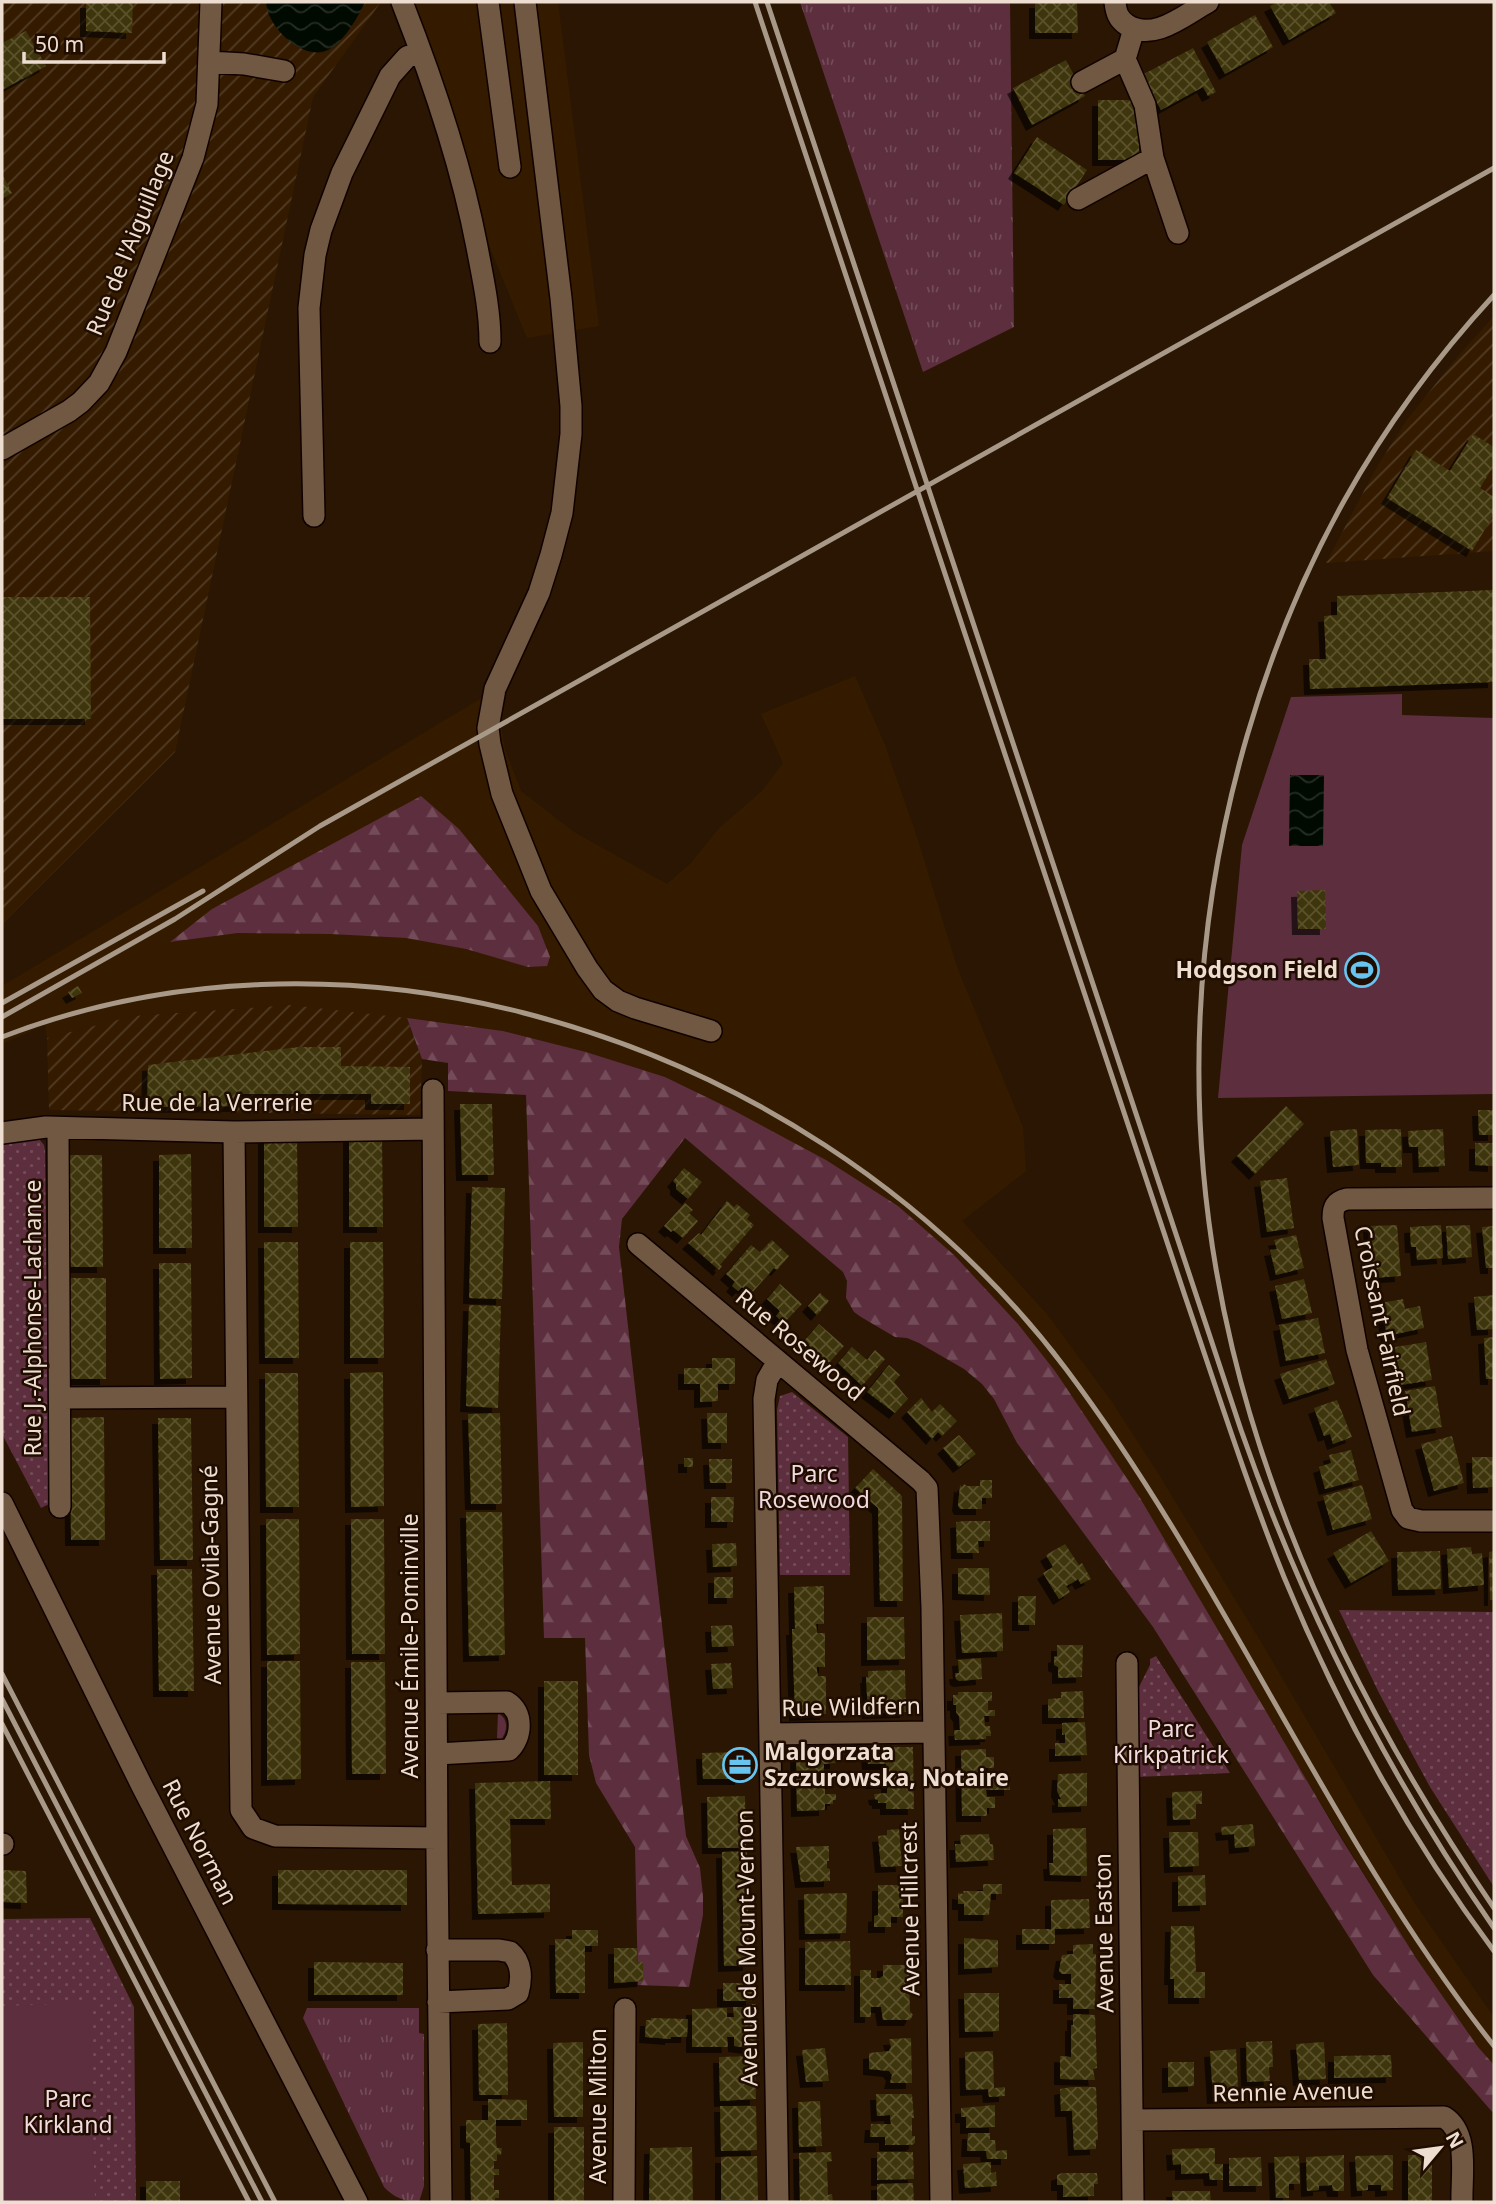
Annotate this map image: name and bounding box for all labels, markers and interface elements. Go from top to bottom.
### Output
scale bar [24,21,164,65]
text: 50 m [35,30,84,58]
street label: Rue de l'Aiguillage [77,145,181,340]
sports icon: Hodgson Field [1343,951,1381,989]
place label: Hodgson Field [1175,953,1338,985]
street label: Rue de la Verrerie [121,1086,313,1118]
street label: Rue J.-Alphonse-Lachance [16,1179,48,1457]
street label: Croissant Fairfield [1347,1223,1419,1419]
street label: Rue Rosewood [729,1281,872,1408]
park label: Parc Rosewood [758,1457,870,1515]
street label: Avenue Ovila-Gagné [192,1465,228,1685]
street label: Avenue Émile-Pominville [393,1513,425,1779]
street label: Rue Wildfern [781,1689,921,1723]
park label: Parc Kirkpatrick [1113,1712,1230,1770]
place label: Malgorzata Szczurowska, Notaire [764,1735,1009,1793]
office icon: Malgorzata Szczurowska, Notaire [721,1746,759,1784]
street label: Rue Norman [156,1773,246,1910]
street label: Avenue de Mount-Vernon [728,1809,764,2087]
street label: Avenue Hillcrest [891,1822,927,1996]
street label: Avenue Easton [1086,1853,1120,2013]
street label: Avenue Milton [581,2028,613,2184]
street label: Rennie Avenue [1212,2074,1374,2108]
park label: Parc Kirkland [23,2082,113,2140]
north arrow [1405,2113,1475,2183]
text: N [1440,2127,1470,2153]

